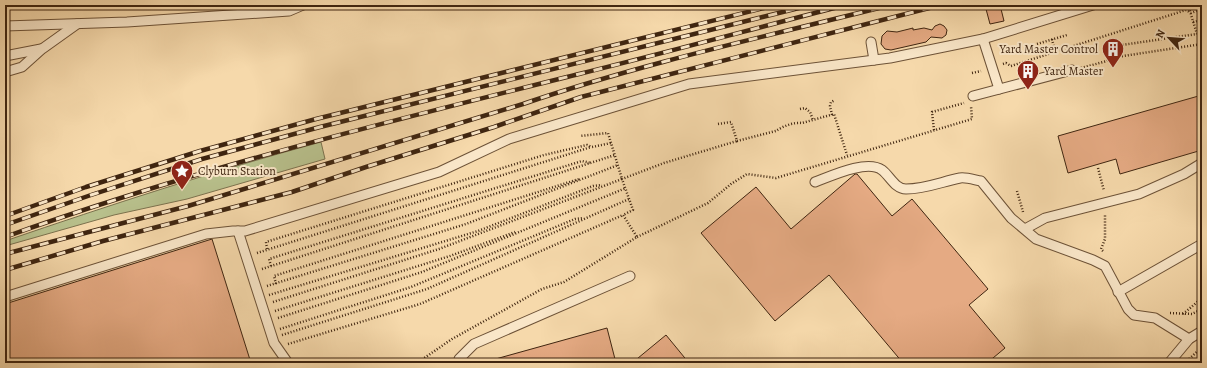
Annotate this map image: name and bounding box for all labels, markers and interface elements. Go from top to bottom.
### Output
north arrow [1149,18,1189,58]
text: N [1152,27,1169,41]
building icon: Yard Master Control [1100,36,1126,69]
place label: Yard Master Control [998,41,1098,57]
building icon: Yard Master [1015,58,1041,91]
place label: Yard Master [1043,63,1103,79]
place icon: Clyburn Station [169,158,195,191]
place label: Clyburn Station [198,163,276,179]

